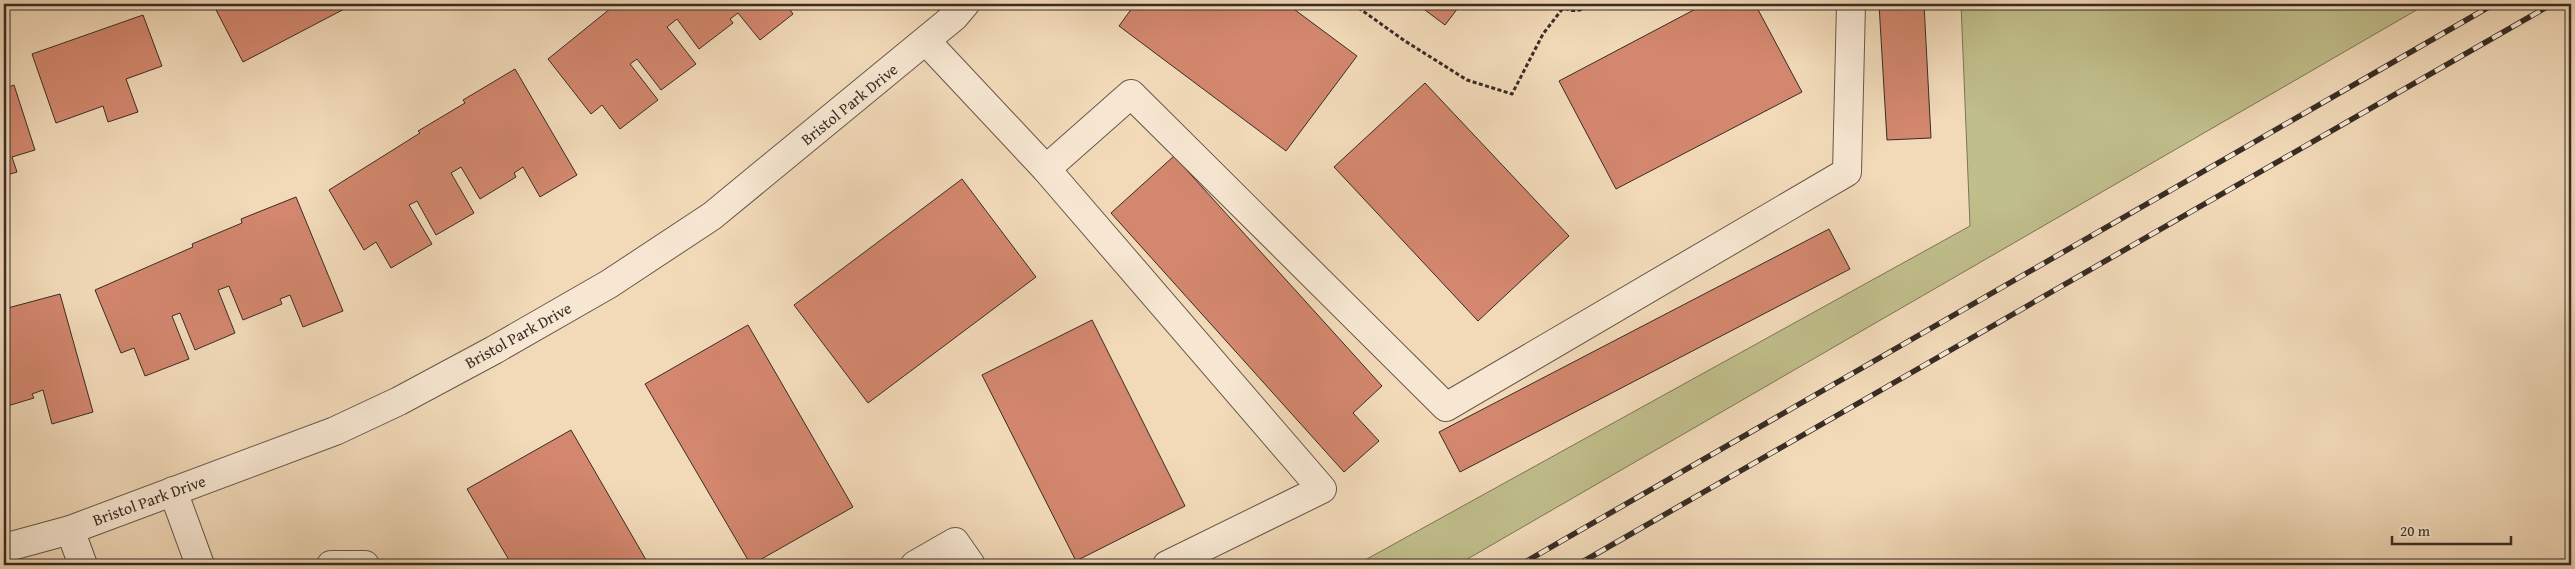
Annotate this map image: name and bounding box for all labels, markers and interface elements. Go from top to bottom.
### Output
street label: Bristol Park Drive [795,57,903,151]
street label: Bristol Park Drive [460,296,576,374]
street label: Bristol Park Drive [89,468,209,532]
scale bar [2392,514,2511,546]
text: 20 m [2400,520,2431,541]

